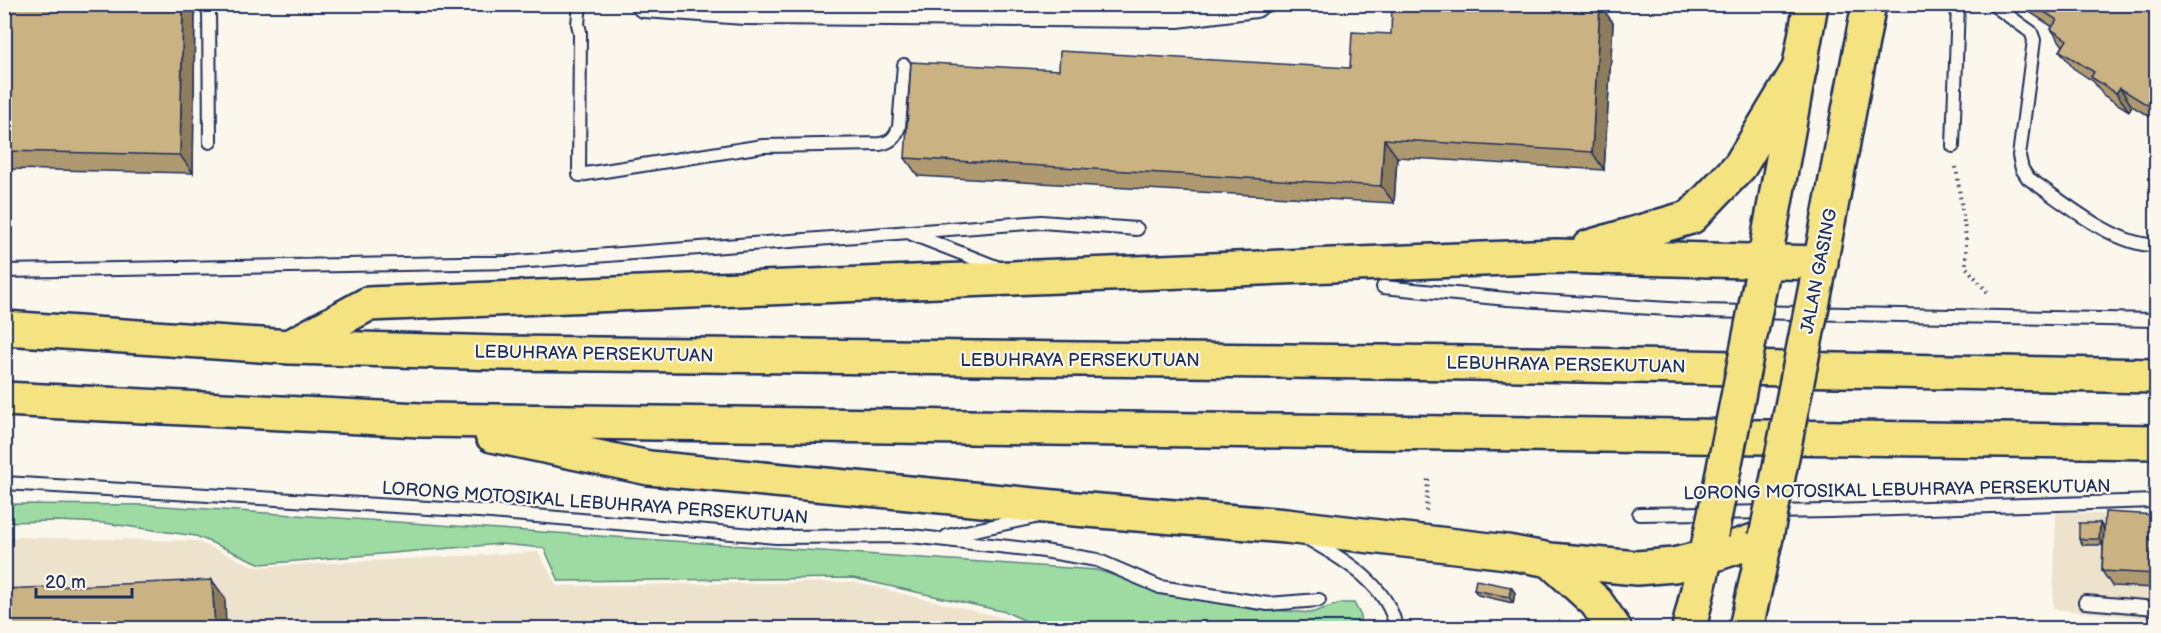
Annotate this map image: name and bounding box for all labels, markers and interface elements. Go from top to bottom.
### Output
street label: JALAN GASING [1797,207,1841,335]
street label: LEBUHRAYA PERSEKUTUAN [474,341,714,367]
street label: LEBUHRAYA PERSEKUTUAN [960,350,1200,371]
street label: LEBUHRAYA PERSEKUTUAN [1446,352,1686,378]
street label: LORONG MOTOSIKAL LEBUHRAYA PERSEKUTUAN [1683,476,2111,504]
street label: LORONG MOTOSIKAL LEBUHRAYA PERSEKUTUAN [381,478,809,528]
scale bar [36,561,132,599]
text: 20 m [45,572,86,593]

